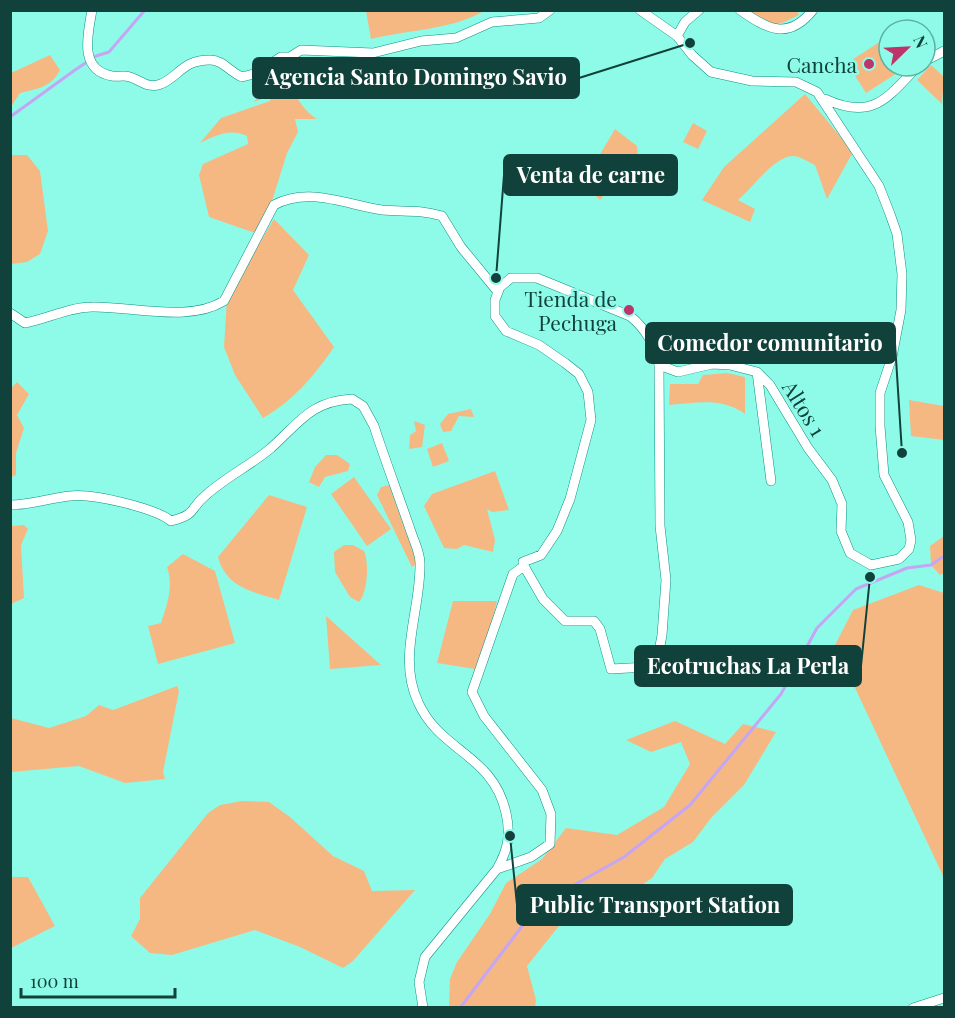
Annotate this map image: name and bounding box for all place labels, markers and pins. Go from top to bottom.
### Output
place label: Cancha [787,50,858,78]
marker: Cancha [862,57,876,71]
callout: Agencia Santo Domingo Savio [253,58,579,98]
callout: Venta de carne [504,155,677,195]
place label: Tienda de Pechuga [524,284,618,336]
marker: Tienda de Pechuga [622,303,636,317]
callout: Comedor comunitario [646,323,895,363]
callout: Ecotruchas La Perla [635,646,861,686]
callout: Public Transport Station [517,885,792,925]

